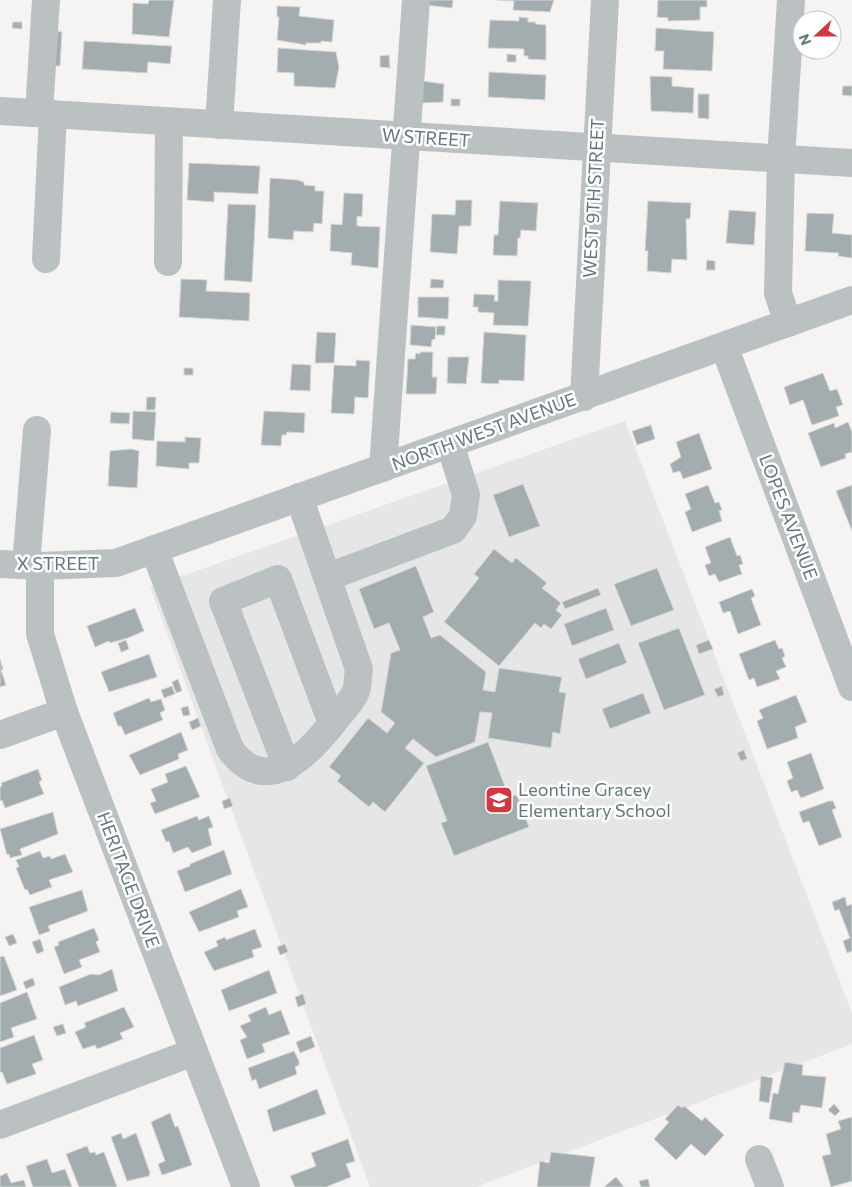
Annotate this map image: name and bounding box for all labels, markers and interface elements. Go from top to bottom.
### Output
north arrow [792,10,842,60]
text: N [795,32,814,48]
street label: WEST 9TH STREET [578,117,608,278]
street label: W STREET [381,123,471,151]
street label: NORTH WEST AVENUE [389,387,579,475]
street label: LOPES AVENUE [755,451,823,582]
street label: X STREET [17,552,99,574]
place label: Leontine Gracey Elementary School [518,778,671,821]
school or university icon: Leontine Gracey Elementary School [484,785,514,815]
street label: HERITAGE DRIVE [93,809,165,951]

